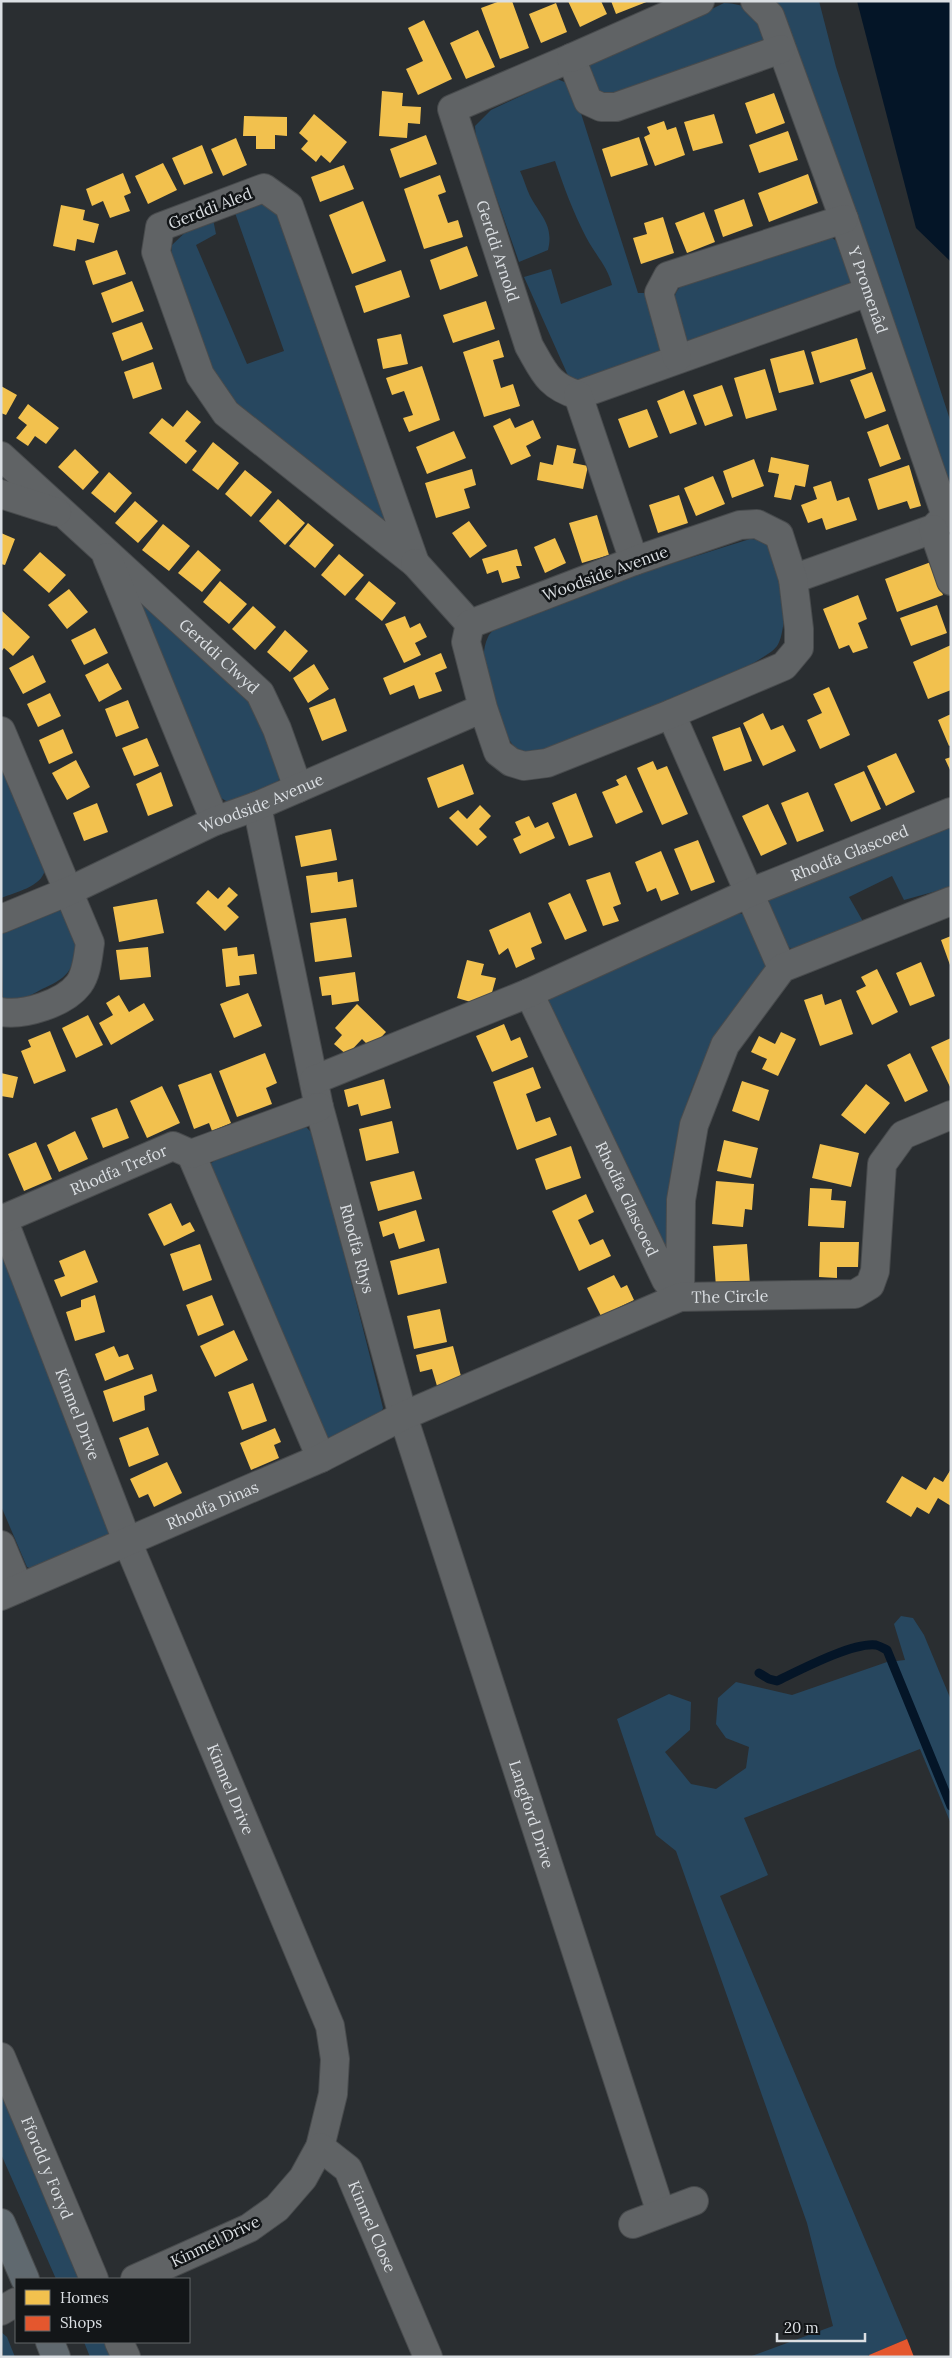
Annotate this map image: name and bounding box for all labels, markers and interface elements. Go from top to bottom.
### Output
street label: Gerddi Aled [165,183,255,233]
street label: Gerddi Arnold [472,197,524,304]
street label: Y Promenâd [844,243,893,336]
street label: Woodside Avenue [539,541,671,605]
street label: Gerddi Clwyd [175,614,264,698]
street label: Woodside Avenue [196,768,327,837]
street label: Rhodfa Glascoed [788,820,912,885]
street label: Rhodfa Glascoed [591,1138,663,1260]
street label: Rhodfa Trefor [67,1140,170,1199]
street label: Rhodfa Rhys [336,1202,379,1296]
street label: The Circle [691,1285,769,1307]
street label: Kinmel Drive [51,1365,105,1463]
street label: Rhodfa Dinas [163,1476,261,1534]
street label: Kinmel Drive [203,1741,259,1838]
street label: Langford Drive [505,1758,559,1871]
street label: Ffordd y Foryd [17,2113,78,2222]
street label: Kinmel Close [344,2178,401,2276]
street label: Kinmel Drive [167,2211,263,2271]
legend [15,2278,190,2343]
text: Homes [60,2288,109,2307]
scale bar [777,2310,864,2342]
text: Shops [60,2313,102,2332]
text: 20 m [784,2318,819,2337]

